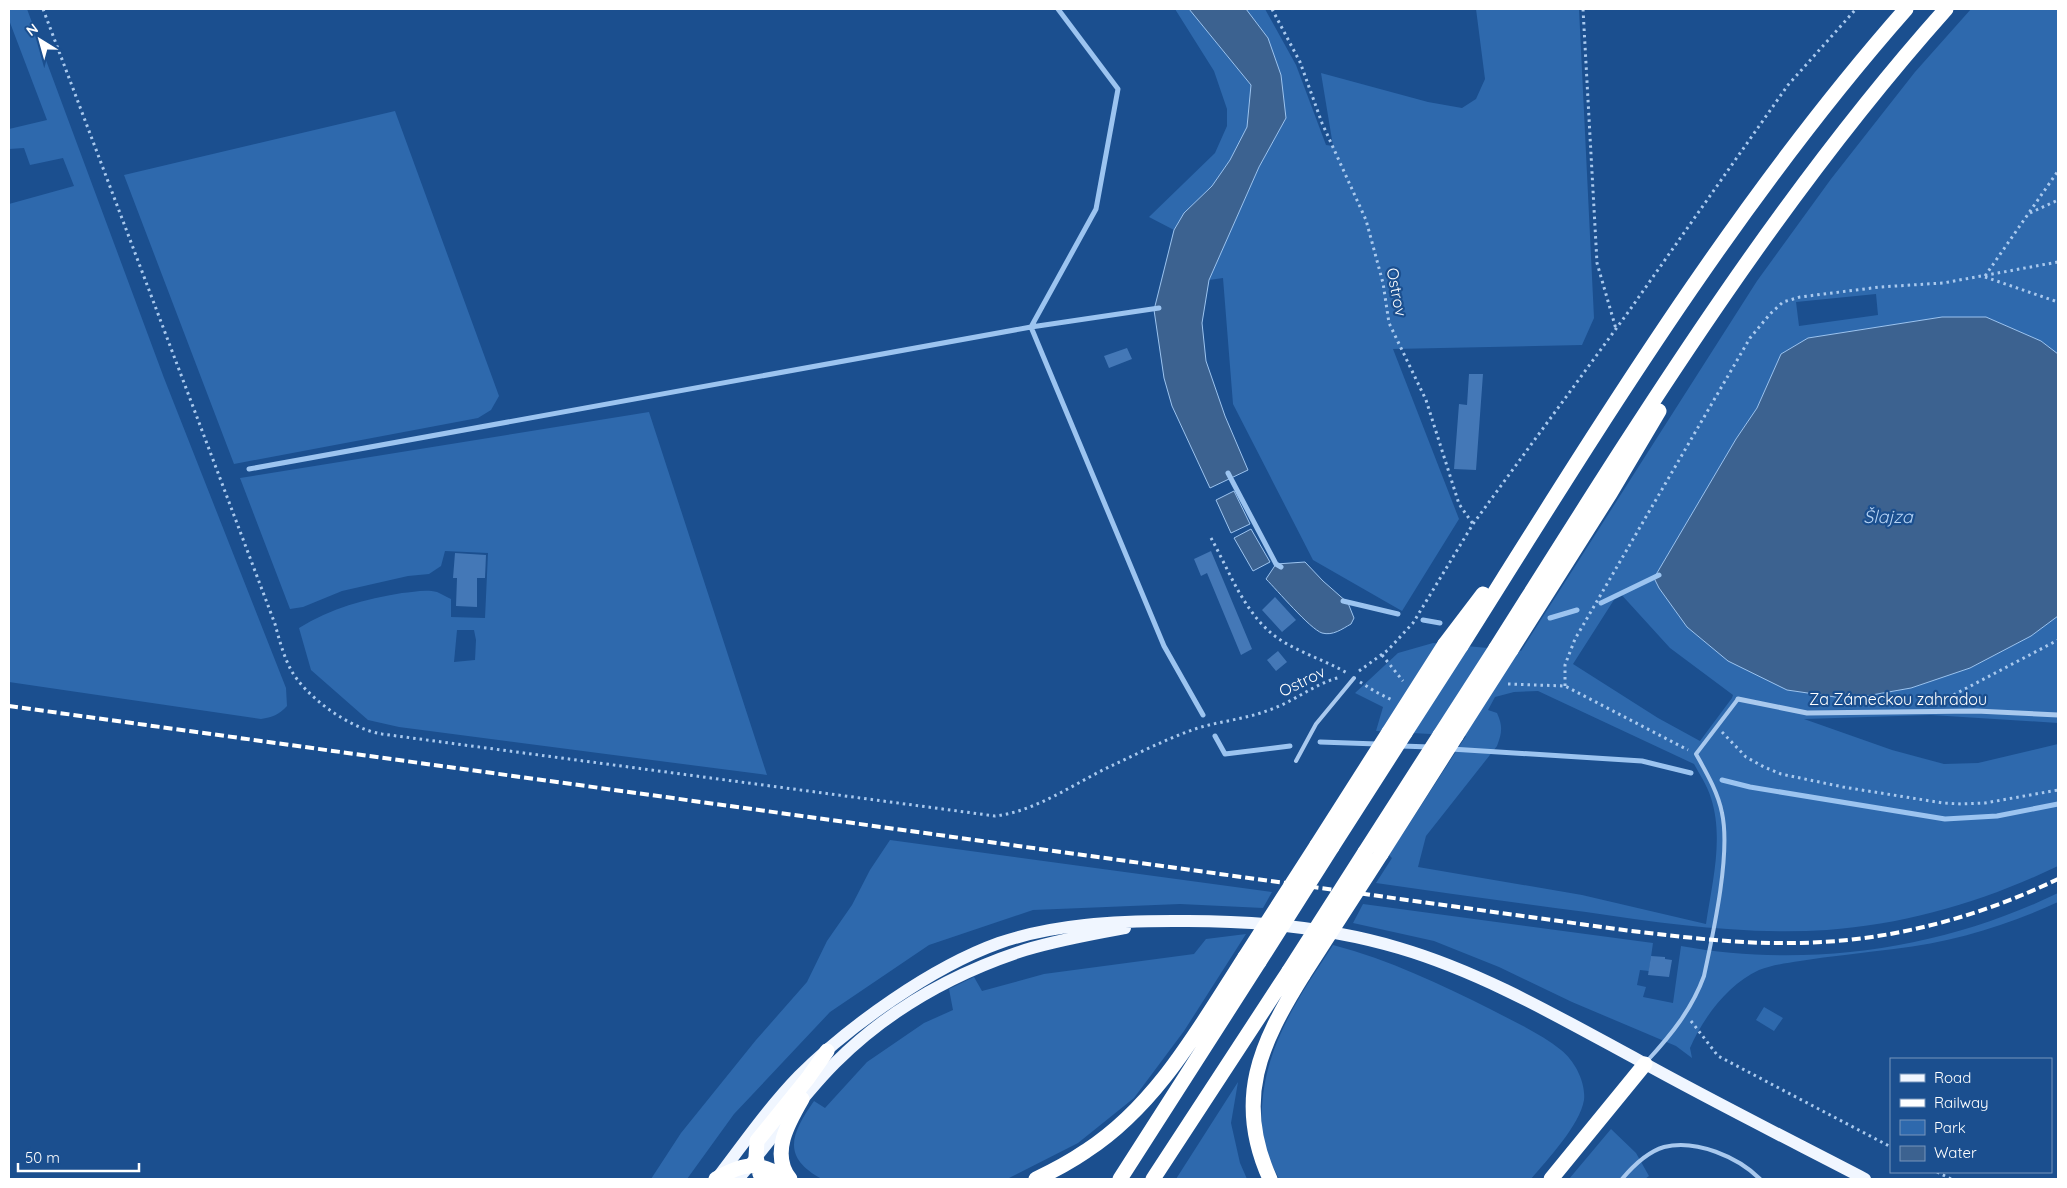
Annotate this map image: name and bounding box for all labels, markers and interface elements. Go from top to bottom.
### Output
north arrow [15,15,65,65]
text: N [23,19,42,40]
street label: Ostrov [1383,266,1411,318]
water label: Šlajza [1863,505,1914,528]
street label: Ostrov [1276,661,1328,701]
street label: Za Zámeckou zahradou [1809,689,1987,709]
legend [1890,1058,2052,1173]
text: Road [1934,1068,1971,1087]
text: Railway [1934,1093,1989,1112]
text: Park [1934,1118,1966,1137]
scale bar [18,1140,139,1172]
text: Water [1934,1143,1977,1162]
text: 50 m [25,1148,60,1167]

